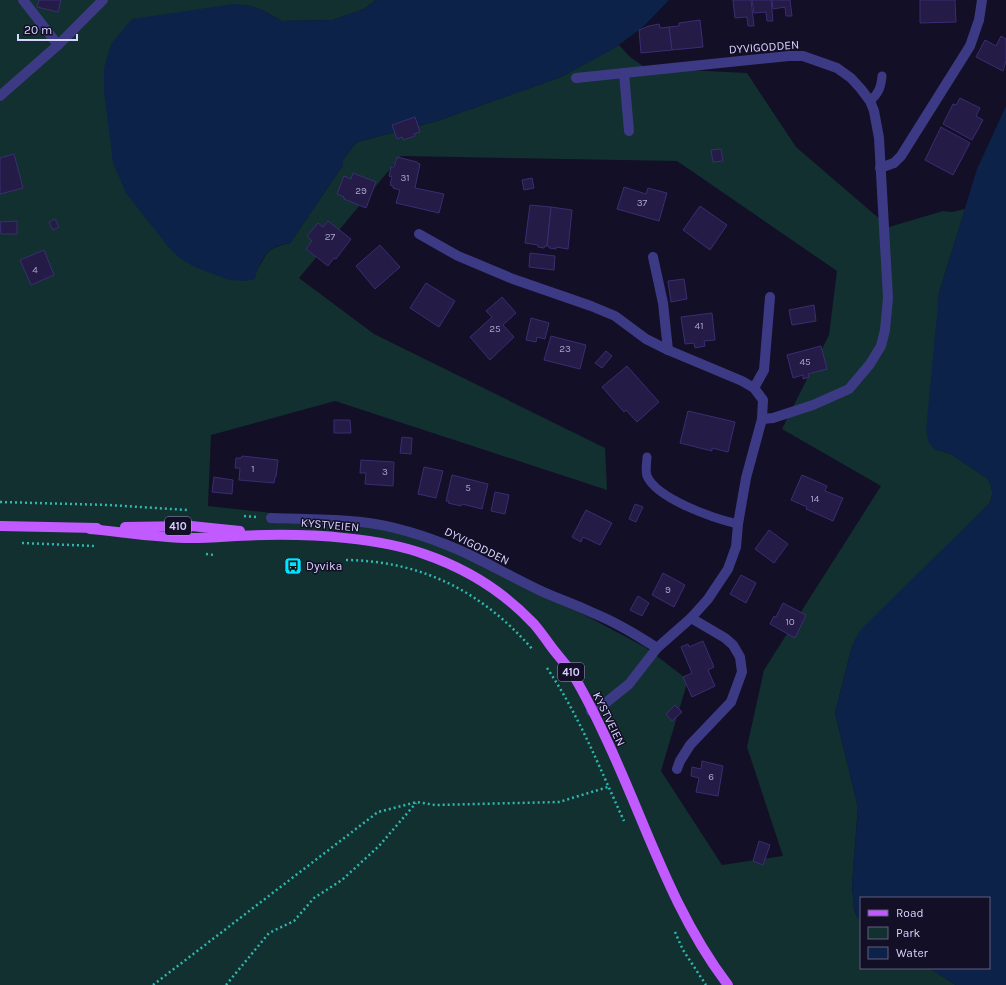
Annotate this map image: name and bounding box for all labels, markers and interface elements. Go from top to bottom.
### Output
scale bar [18,16,77,42]
text: 20 m [24,23,52,37]
street label: DYVIGODDEN [728,38,800,56]
house number: 31 [400,172,410,184]
house number: 29 [355,185,367,197]
house number: 37 [637,197,648,209]
house number: 27 [325,231,336,243]
house number: 4 [32,264,38,276]
house number: 41 [695,320,703,332]
house number: 25 [489,323,501,335]
house number: 23 [559,343,571,355]
house number: 45 [799,356,811,368]
house number: 1 [251,463,255,475]
house number: 3 [382,466,388,478]
house number: 5 [465,482,471,494]
house number: 14 [811,493,820,505]
street label: KYSTVEIEN [300,515,360,535]
road number: 410 [165,517,191,535]
street label: DYVIGODDEN [442,524,512,568]
bus stop icon: Dyvika [283,556,303,576]
place label: Dyvika [306,559,342,573]
house number: 9 [665,584,671,596]
house number: 10 [785,616,795,628]
road number: 410 [558,663,584,681]
street label: KYSTVEIEN [590,690,628,748]
house number: 6 [708,771,714,783]
legend [860,897,990,969]
text: Road [896,906,924,920]
text: Park [896,926,921,940]
text: Water [896,946,929,960]

